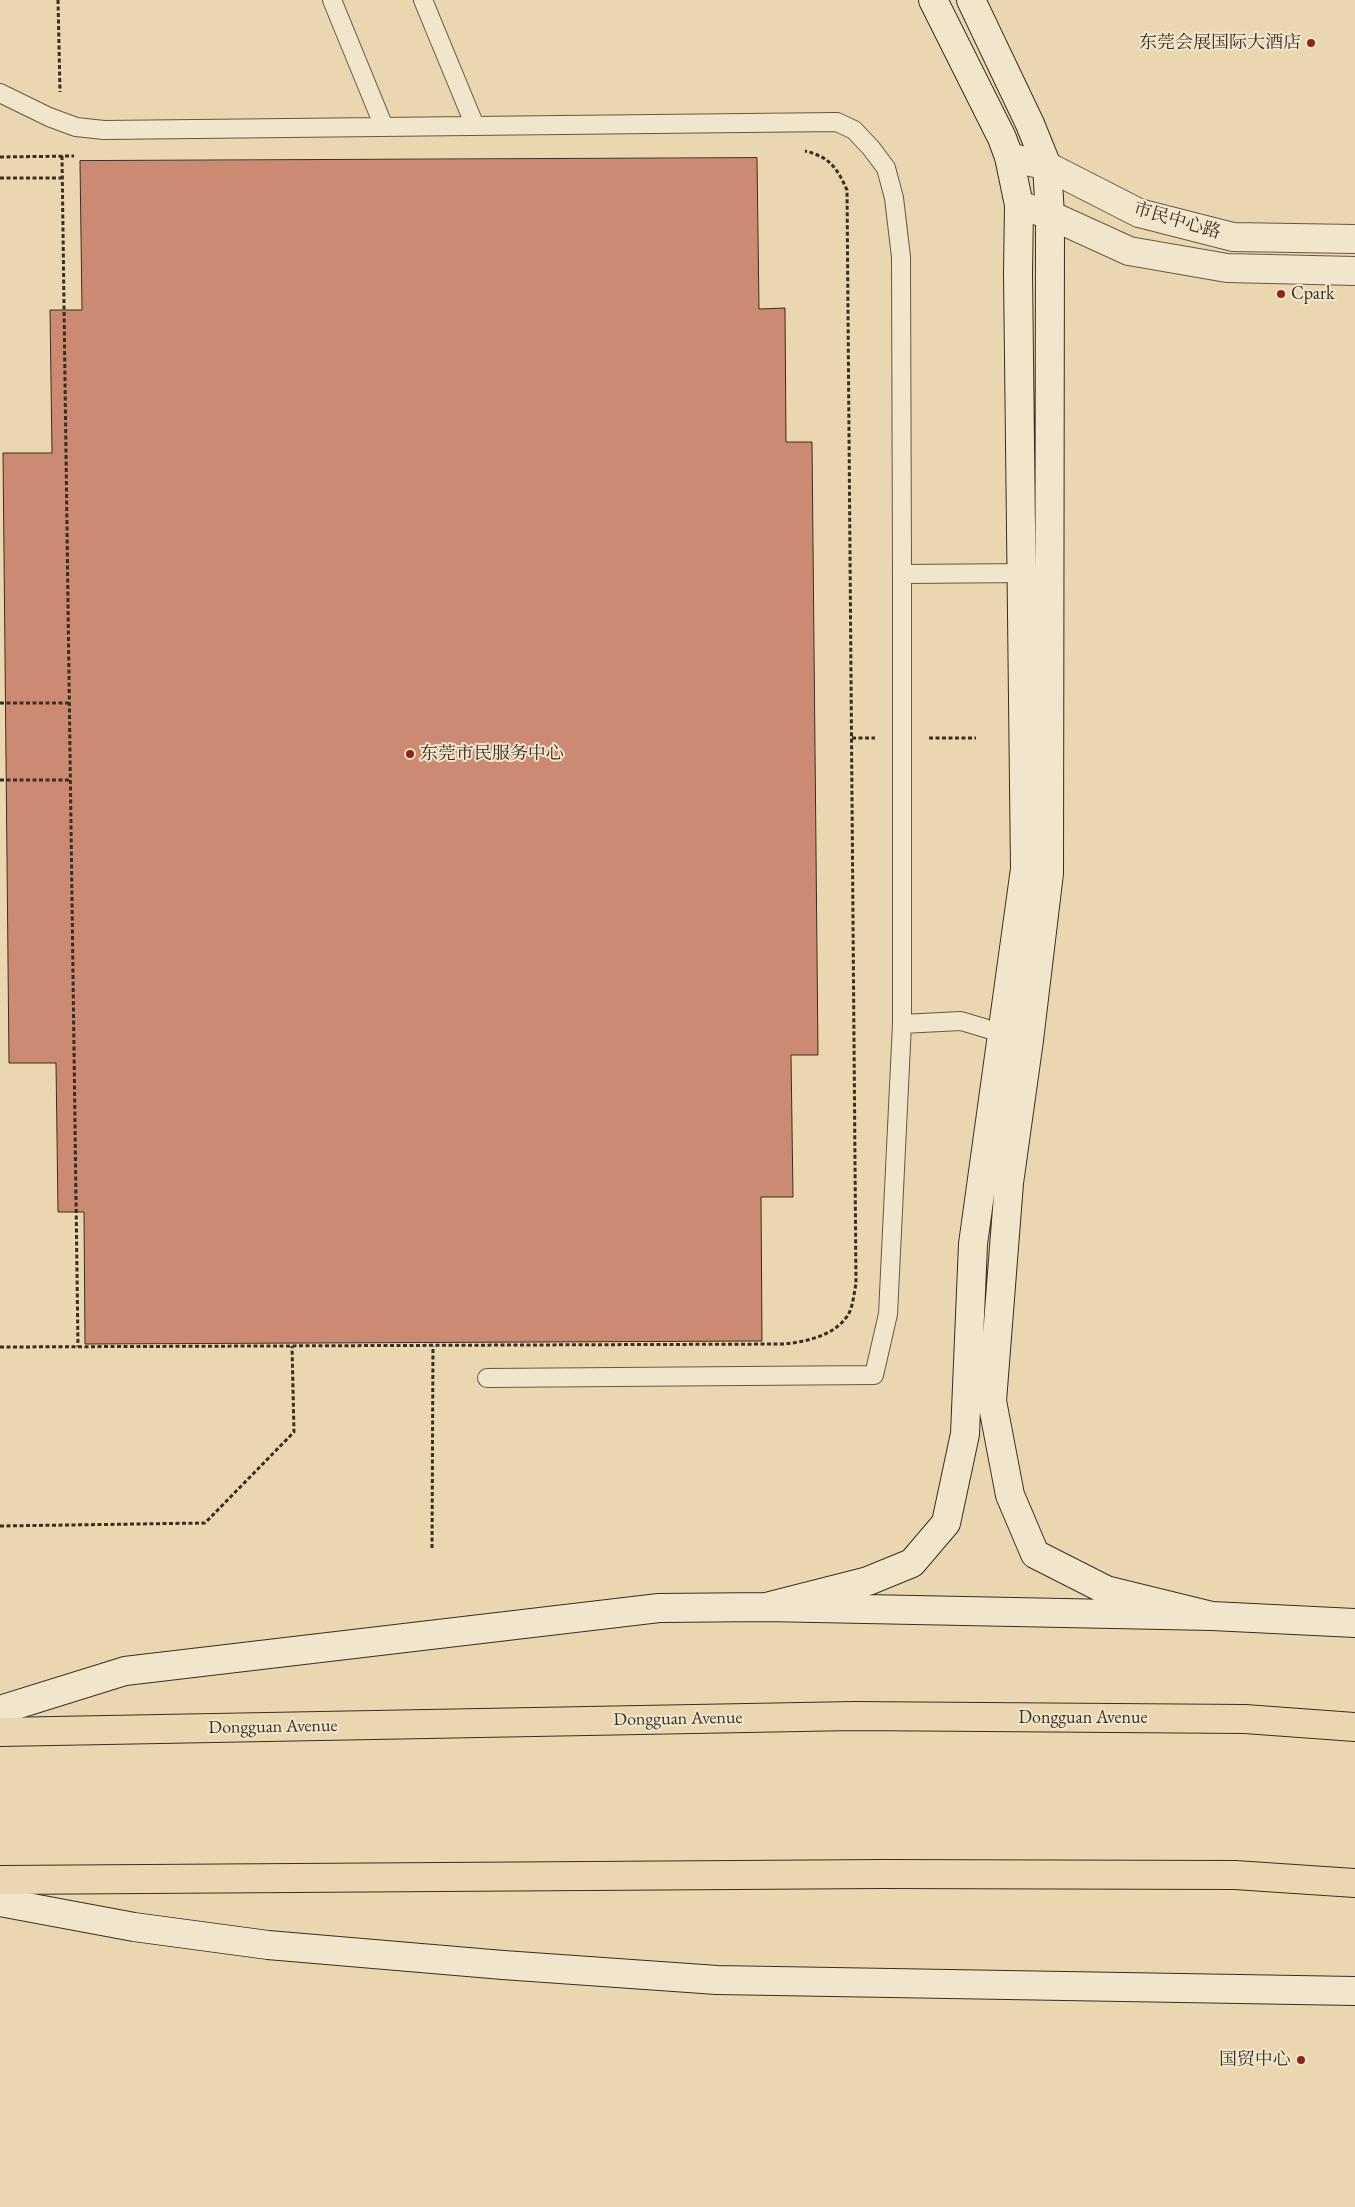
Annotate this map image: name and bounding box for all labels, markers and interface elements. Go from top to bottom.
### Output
place label: 东莞会展国际大酒店 [1139,32,1301,54]
marker: 东莞会展国际大酒店 [1305,37,1317,49]
street label: 市民中心路 [1131,198,1223,244]
place label: Cpark [1291,283,1334,305]
marker: Cpark [1275,288,1287,300]
place label: 东莞市民服务中心 [420,743,564,765]
marker: 东莞市民服务中心 [404,748,416,760]
street label: Dongguan Avenue [613,1707,743,1731]
street label: Dongguan Avenue [1018,1707,1148,1729]
street label: Dongguan Avenue [208,1715,338,1739]
place label: 国贸中心 [1219,2049,1291,2071]
marker: 国贸中心 [1295,2054,1307,2066]

